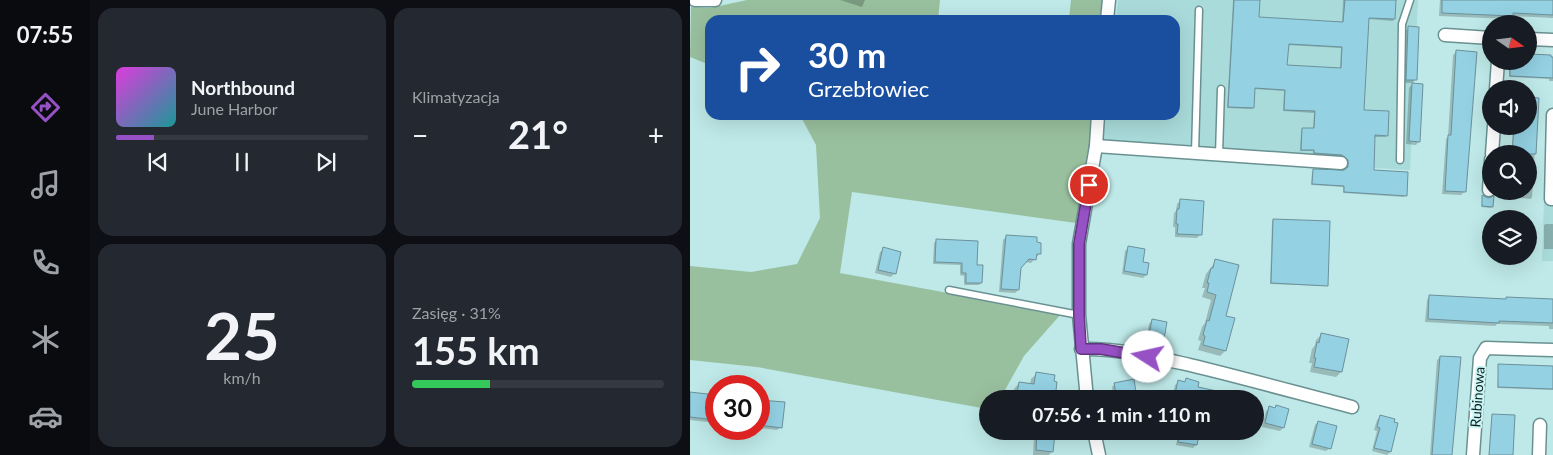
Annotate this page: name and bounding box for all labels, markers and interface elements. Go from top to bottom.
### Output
north arrow [1482,15,1538,70]
map controls [1482,15,1537,265]
text: 07:55 [17,21,73,48]
text: 30 m [808,33,886,75]
icon: right [725,35,790,100]
text: Grzebłowiec [808,75,929,102]
text: Northbound [191,76,295,99]
button: sound [1482,80,1537,135]
text: Klimatyzacja [412,87,500,106]
icon: directions [28,90,63,125]
text: June Harbor [191,99,278,118]
text: 21° [508,111,568,157]
text: − [412,118,428,152]
text: + [648,118,664,152]
button: search [1482,145,1537,200]
icon: previous [144,148,172,176]
icon: pause [228,148,256,176]
icon: next [312,148,340,176]
pin [1068,164,1110,206]
icon: music [28,167,63,202]
icon: arrive [1075,171,1103,199]
button: layers [1482,210,1537,265]
icon: phone [28,245,63,280]
text: 25 [204,296,280,374]
text: Zasięg · 31% [412,303,501,322]
icon: climate [28,322,63,357]
text: 155 km [412,327,540,373]
position arrow [1121,330,1173,382]
street label: Rubinowa [1466,366,1488,428]
text: km/h [223,368,261,387]
speed limit sign: 30 [705,375,770,440]
icon: car [28,399,63,434]
text: 07:56 · 1 min · 110 m [1032,403,1211,426]

